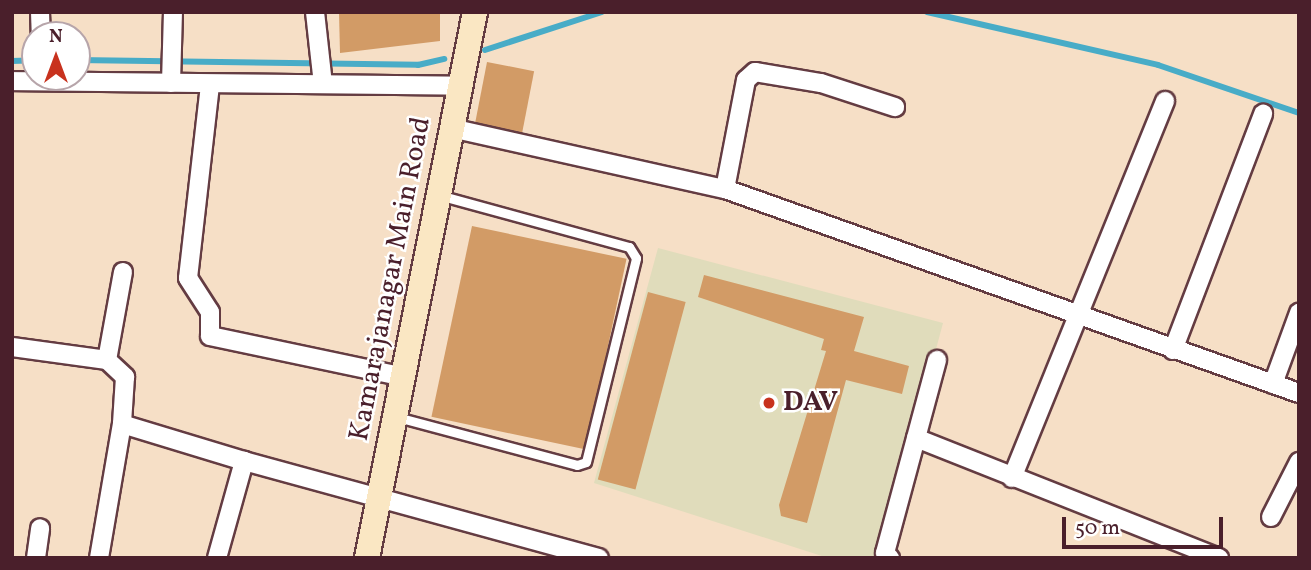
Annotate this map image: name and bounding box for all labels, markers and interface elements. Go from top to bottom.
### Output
north arrow [21,21,91,91]
text: N [49,24,63,50]
street label: Kamarajanagar Main Road [343,114,439,444]
place label: DAV [783,386,838,420]
marker: DAV [761,395,777,411]
scale bar [1066,504,1227,548]
text: 50 m [1075,514,1120,543]

